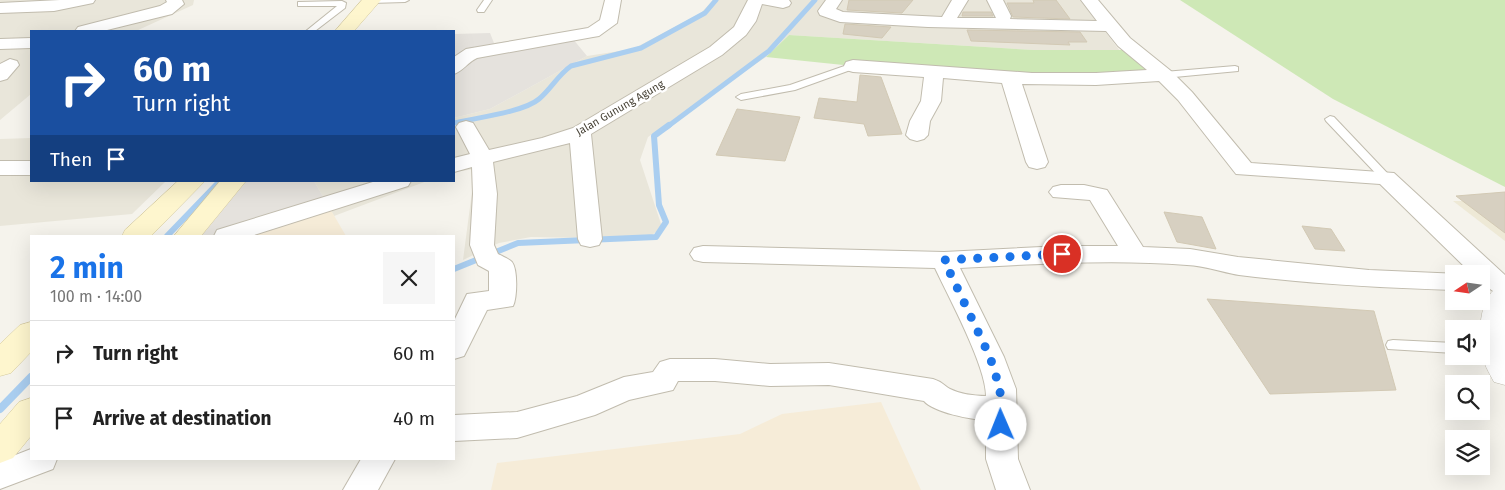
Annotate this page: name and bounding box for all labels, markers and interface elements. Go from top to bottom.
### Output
text: 60 m [133,48,211,90]
icon: right [50,50,115,115]
street label: Jalan Gunung Agung [574,77,667,139]
text: Turn right [133,90,230,117]
icon: arrive [102,145,130,173]
text: Then [50,148,92,171]
pin [1041,233,1083,275]
icon: arrive [1048,240,1076,268]
text: 2 min [50,250,124,286]
button: close [383,252,435,304]
north arrow [1445,265,1490,310]
map controls [1445,265,1490,475]
text: 100 m · 14:00 [50,287,142,306]
button: sound [1445,320,1490,365]
icon: right [50,339,78,367]
text: Turn right [93,342,178,365]
text: 60 m [393,342,435,365]
button: search [1445,375,1490,420]
position arrow [974,398,1026,450]
icon: arrive [50,404,78,432]
text: Arrive at destination [93,407,272,430]
text: 40 m [393,407,435,430]
button: layers [1445,430,1490,475]

